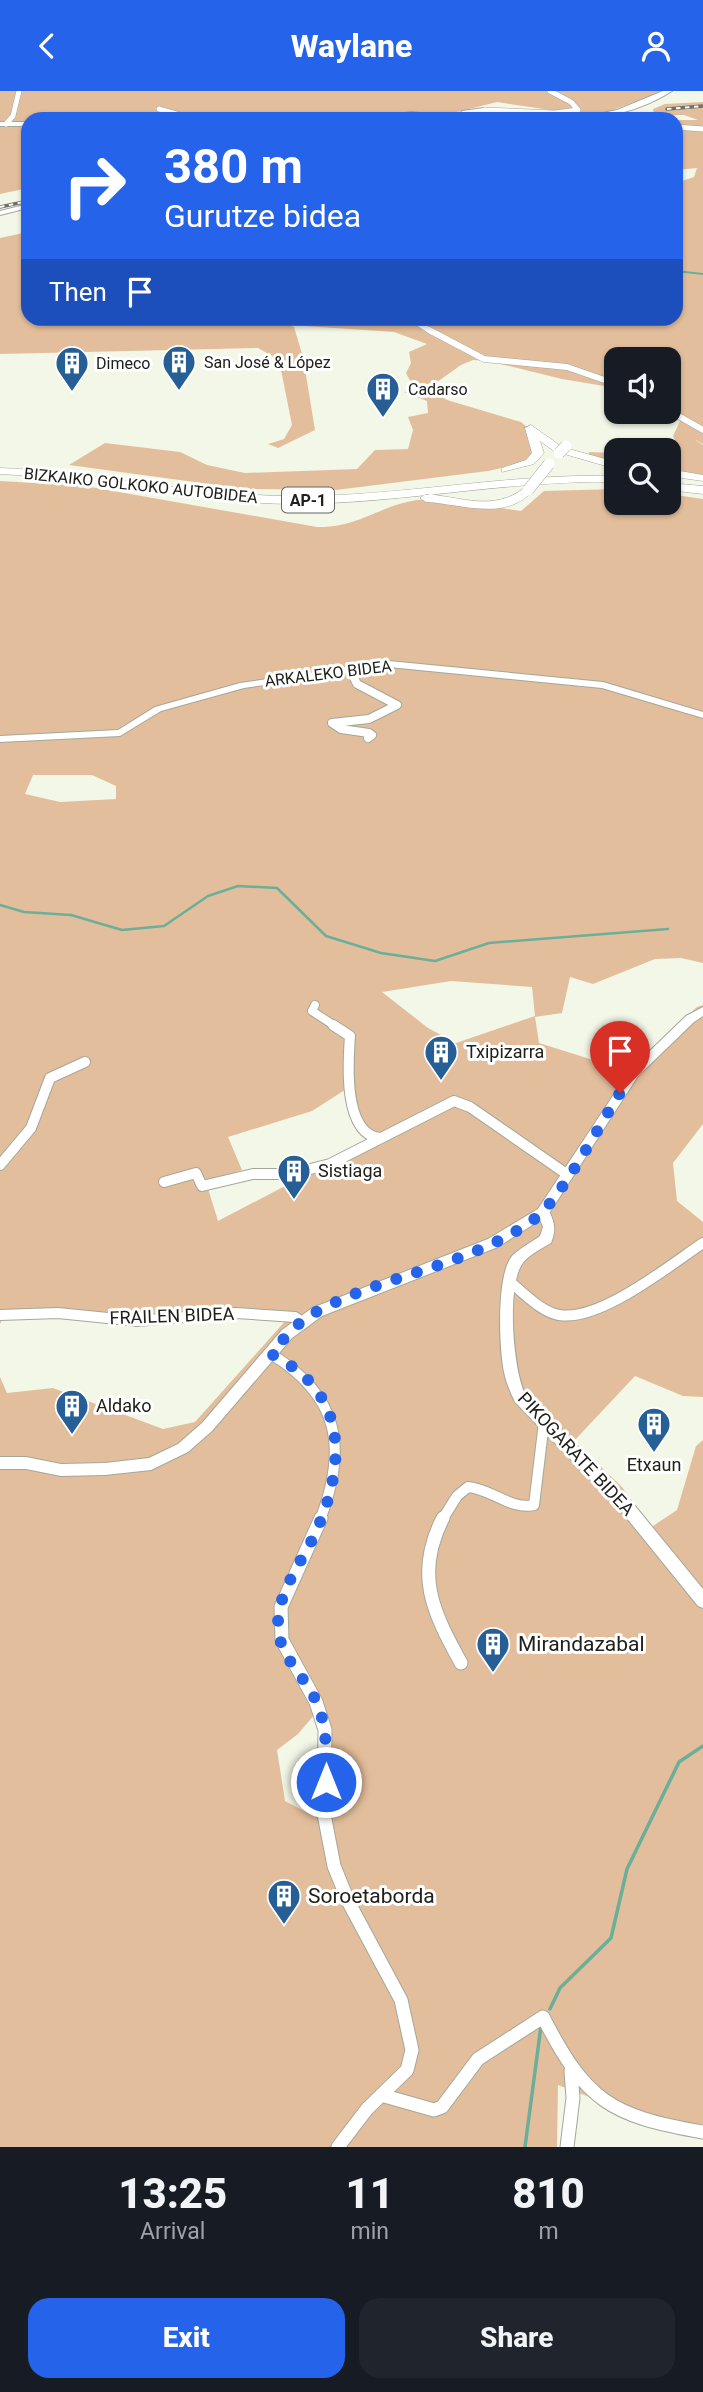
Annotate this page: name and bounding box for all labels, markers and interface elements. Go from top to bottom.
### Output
icon: back [28,27,66,65]
text: Waylane [291,27,412,65]
icon: person [637,27,675,65]
text: 380 m [164,138,303,195]
icon: right [49,140,140,231]
text: Gurutze bidea [164,197,361,235]
icon: arrive [121,273,159,311]
text: Then [49,277,107,307]
building icon: San José & López [160,343,198,392]
building icon: Dimeco [53,344,91,393]
map controls [604,347,681,515]
button: sound [604,347,681,424]
place label: San José & López [204,353,331,372]
place label: Dimeco [96,354,150,373]
building icon: Cadarso [364,370,402,419]
place label: Cadarso [408,380,468,399]
button: search [604,438,681,515]
street label: BIZKAIKO GOLKOKO AUTOBIDEA [23,464,259,507]
road number: AP-1 [282,487,334,513]
street label: ARKALEKO BIDEA [264,656,393,691]
pin [590,1021,650,1093]
icon: arrive [601,1032,639,1070]
building icon: Txipizarra [422,1033,460,1082]
place label: Txipizarra [466,1041,544,1062]
building icon: Sistiaga [275,1152,313,1201]
place label: Sistiaga [318,1160,382,1181]
street label: FRAILEN BIDEA [109,1303,235,1328]
building icon: Aldako [53,1387,91,1436]
street label: PIKOGARATE BIDEA [514,1388,639,1520]
place label: Aldako [96,1395,151,1416]
building icon: Etxaun [635,1405,673,1454]
place label: Etxaun [627,1454,681,1475]
building icon: Mirandazabal [474,1625,512,1674]
place label: Mirandazabal [518,1632,645,1656]
position arrow [289,1745,363,1819]
building icon: Soroetaborda [265,1877,303,1926]
place label: Soroetaborda [308,1884,435,1908]
text: 13:25 [118,2169,227,2218]
text: 11 [345,2169,394,2218]
text: 810 [512,2169,585,2218]
text: Arrival [140,2218,205,2245]
text: min [350,2218,389,2245]
text: m [538,2218,559,2245]
button: Exit [28,2298,345,2378]
button: Share [359,2298,675,2378]

